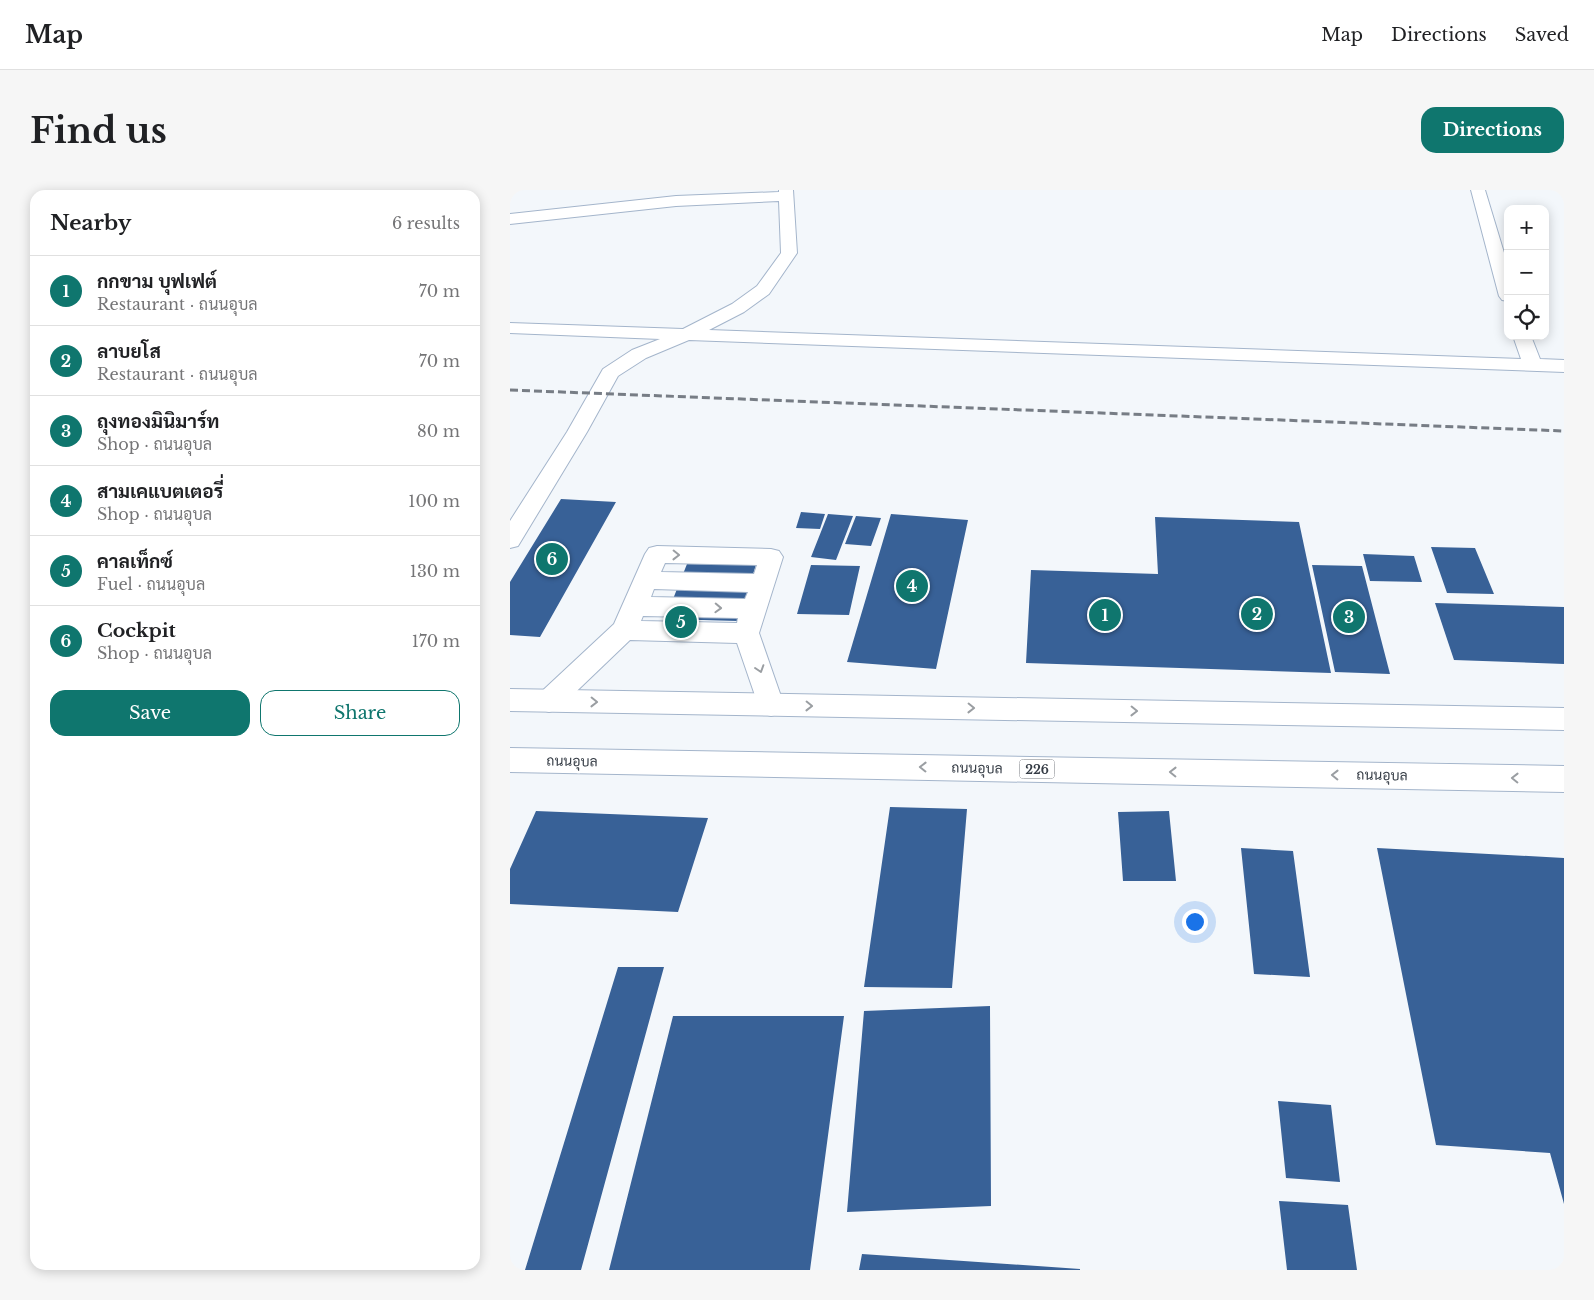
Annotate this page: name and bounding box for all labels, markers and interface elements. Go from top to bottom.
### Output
text: Map [25,20,83,49]
text: Map [1321,24,1363,46]
text: Directions [1391,24,1487,46]
text: Saved [1515,24,1569,46]
button: Directions [1421,107,1564,153]
text: Find us [30,109,167,152]
map controls [1504,205,1549,340]
button: + [1504,205,1549,250]
text: Nearby [50,210,131,236]
text: 6 results [392,213,460,233]
button: − [1504,250,1549,295]
text: กกขาม บุฟเฟต์ [97,270,217,293]
text: 1 [63,281,69,301]
text: 70 m [419,281,460,301]
text: Restaurant · ถนนอุบล [97,294,258,314]
button: locate [1504,295,1549,340]
text: ลาบยโส [97,340,161,363]
text: 2 [61,351,71,371]
text: 70 m [419,351,460,371]
text: Restaurant · ถนนอุบล [97,364,258,384]
text: ถุงทองมินิมาร์ท [97,410,219,433]
text: 3 [61,421,71,441]
text: 80 m [417,421,460,441]
text: Shop · ถนนอุบล [97,434,212,454]
text: สามเคแบตเตอรี่ [97,480,223,503]
text: 4 [61,491,71,511]
text: 100 m [408,491,460,511]
text: Shop · ถนนอุบล [97,504,212,524]
pin: 6 [536,540,568,578]
text: คาลเท็กซ์ [97,550,173,573]
one-way arrow [672,550,680,560]
text: 5 [61,561,71,581]
text: 130 m [410,561,460,581]
pin: 4 [896,567,928,605]
text: Fuel · ถนนอุบล [97,574,205,594]
pin: 2 [1241,595,1273,633]
pin: 1 [1089,596,1121,634]
pin: 3 [1333,598,1365,636]
pin: 5 [665,603,697,641]
one-way arrow [715,603,723,613]
text: Cockpit [97,619,176,642]
text: 6 [61,631,71,651]
text: 170 m [412,631,460,651]
text: Shop · ถนนอุบล [97,643,212,663]
one-way arrow [754,664,764,673]
button: Save [50,690,250,736]
button: Share [260,690,460,736]
one-way arrow [590,697,598,707]
one-way arrow [805,700,813,711]
one-way arrow [968,703,975,713]
one-way arrow [1130,706,1138,716]
street label: ถนนอุบล [546,752,598,771]
street label: ถนนอุบล [951,759,1003,778]
road number: 226 [1020,760,1054,778]
one-way arrow [919,762,926,772]
one-way arrow [1169,766,1177,777]
street label: ถนนอุบล [1356,766,1408,785]
one-way arrow [1331,769,1339,780]
one-way arrow [1511,773,1519,783]
your location [1182,909,1208,935]

